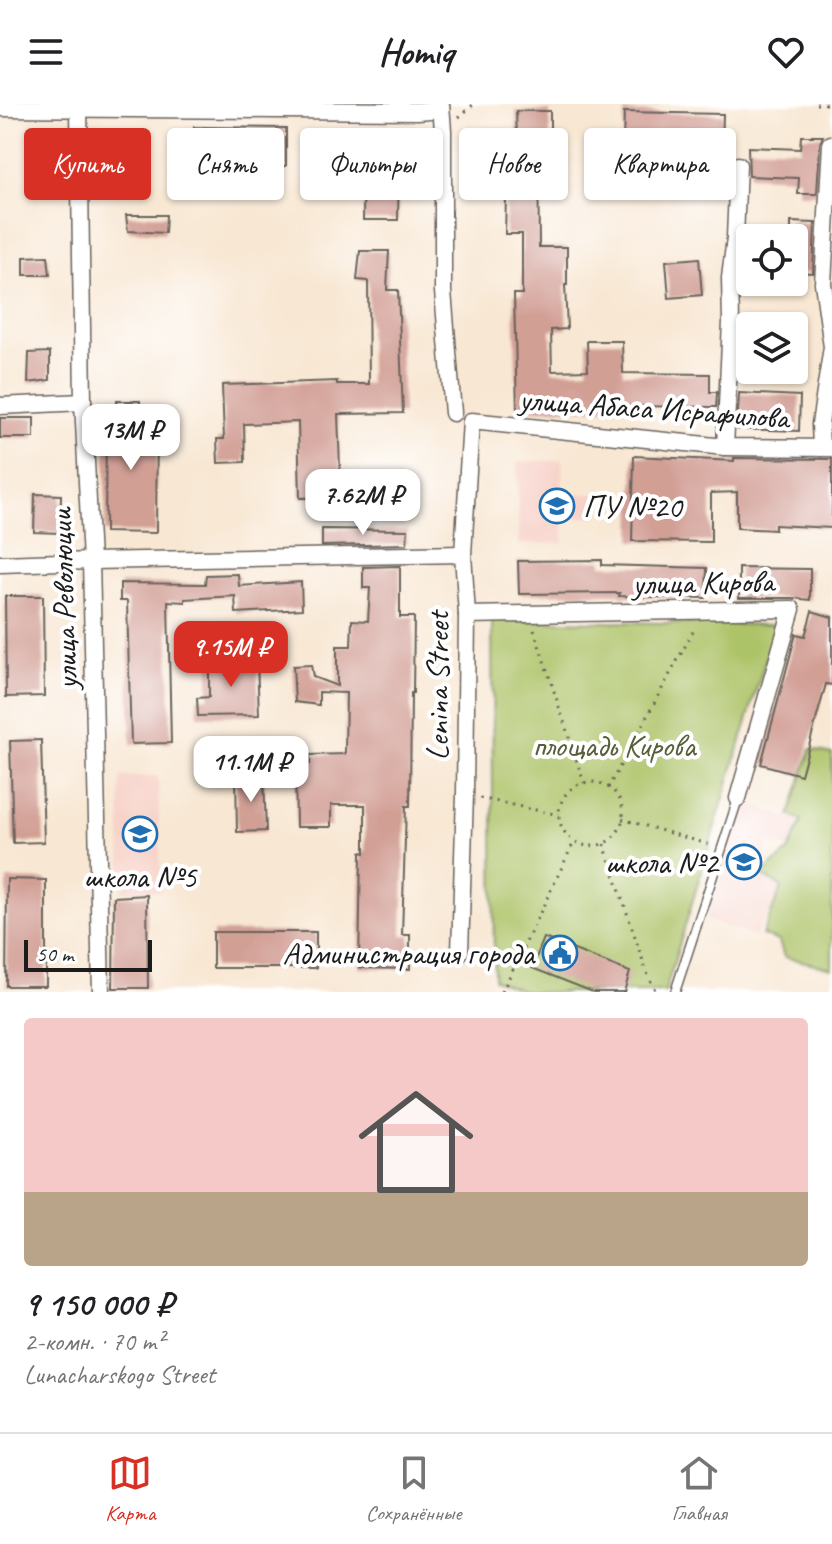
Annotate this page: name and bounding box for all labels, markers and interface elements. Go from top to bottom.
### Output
text: Homiq [379,29,453,75]
icon: menu [24,30,68,74]
icon: heart [764,30,808,74]
chip: Купить [24,128,151,200]
chip: Снять [167,128,284,200]
chip: Фильтры [300,128,443,200]
chip: Новое [459,128,568,200]
chip: Квартира [584,128,736,200]
map controls [736,224,808,384]
button: locate [736,224,808,296]
button: layers [736,312,808,384]
street label: улица Абаса Исрафилова [516,378,793,439]
pin: 13M ₽ [75,404,187,472]
text: 13M ₽ [100,413,162,446]
pin: 7.62M ₽ [289,469,437,537]
text: 7.62M ₽ [323,478,403,511]
place label: ПУ №20 [583,486,684,527]
school or university icon: ПУ №20 [538,487,576,525]
street label: улица Революции [40,506,87,692]
street label: улица Кирова [630,561,777,604]
street label: Lenina Street [417,608,458,760]
pin: 9.15M ₽ [157,621,305,689]
text: 9.15M ₽ [192,630,270,663]
park label: площадь Кирова [533,725,698,766]
pin: 11.1M ₽ [177,736,325,804]
text: 11.1M ₽ [212,745,290,778]
school or university icon: школа №5 [121,815,159,853]
place label: школа №2 [605,842,721,883]
school or university icon: школа №2 [725,843,763,881]
place label: школа №5 [84,856,198,897]
place label: Администрация города [283,933,536,974]
public building icon: Администрация города [541,934,579,972]
scale bar [24,936,152,972]
text: 50 m [36,940,73,968]
icon: home [344,1070,488,1214]
text: 9 150 000 ₽ [24,1282,172,1325]
text: 2-комн. · 70 m² [24,1325,164,1358]
text: Lunacharskogo Street [24,1358,215,1391]
tab: Карта [105,1451,155,1527]
tab: Сохранённые [366,1451,461,1527]
tab: Главная [672,1451,727,1527]

